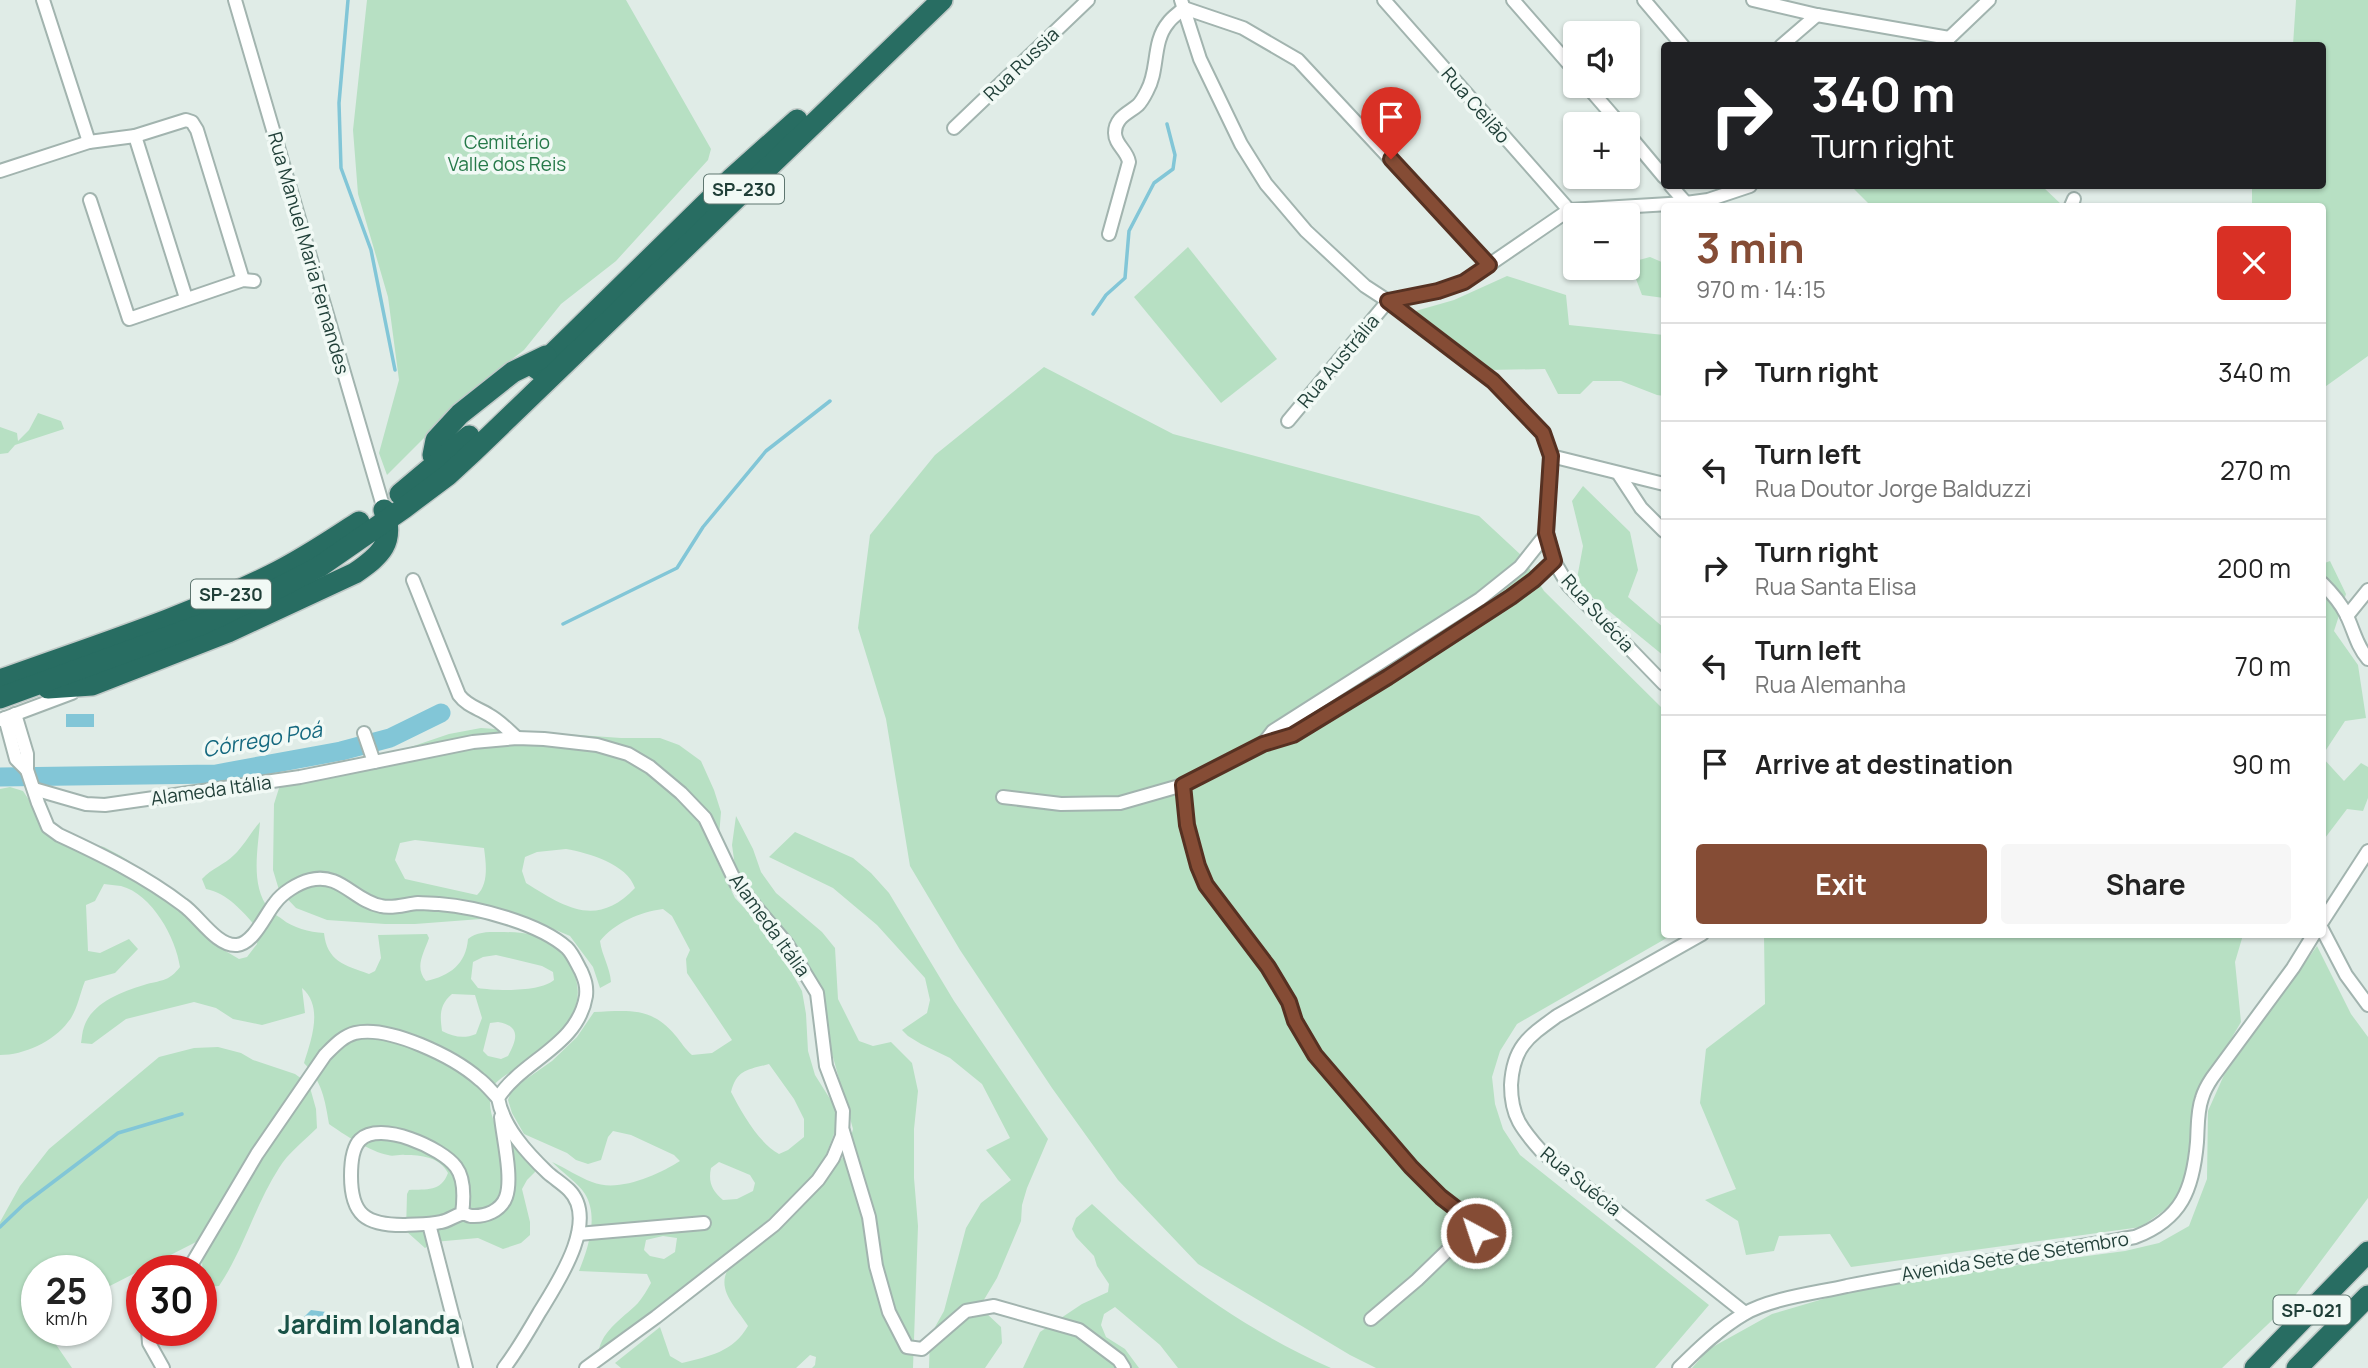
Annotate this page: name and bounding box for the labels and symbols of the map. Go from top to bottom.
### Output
street label: Rua Russia [978,21,1064,107]
street label: Rua Ceilão [1436,61,1516,149]
pin [1361,87,1421,159]
street label: Rua Manuel Maria Fernandes [262,129,356,377]
park label: Cemitério Valle dos Reis [448,129,566,177]
road number: SP-230 [704,174,784,204]
street label: Rua Austrália [1291,309,1385,413]
street label: Rua Suécia [1556,568,1640,658]
road number: SP-230 [191,580,271,608]
water label: Córrego Poá [200,715,325,763]
street label: Alameda Itália [149,769,273,811]
street label: Alameda Itália [724,868,816,982]
street label: Rua Suécia [1535,1140,1627,1222]
position arrow [1439,1196,1513,1270]
street label: Avenida Sete de Setembro [1899,1225,2131,1287]
speed limit sign: 30 [126,1255,217,1346]
road number: SP-021 [2274,1296,2350,1324]
district label: Jardim Iolanda [278,1306,460,1342]

